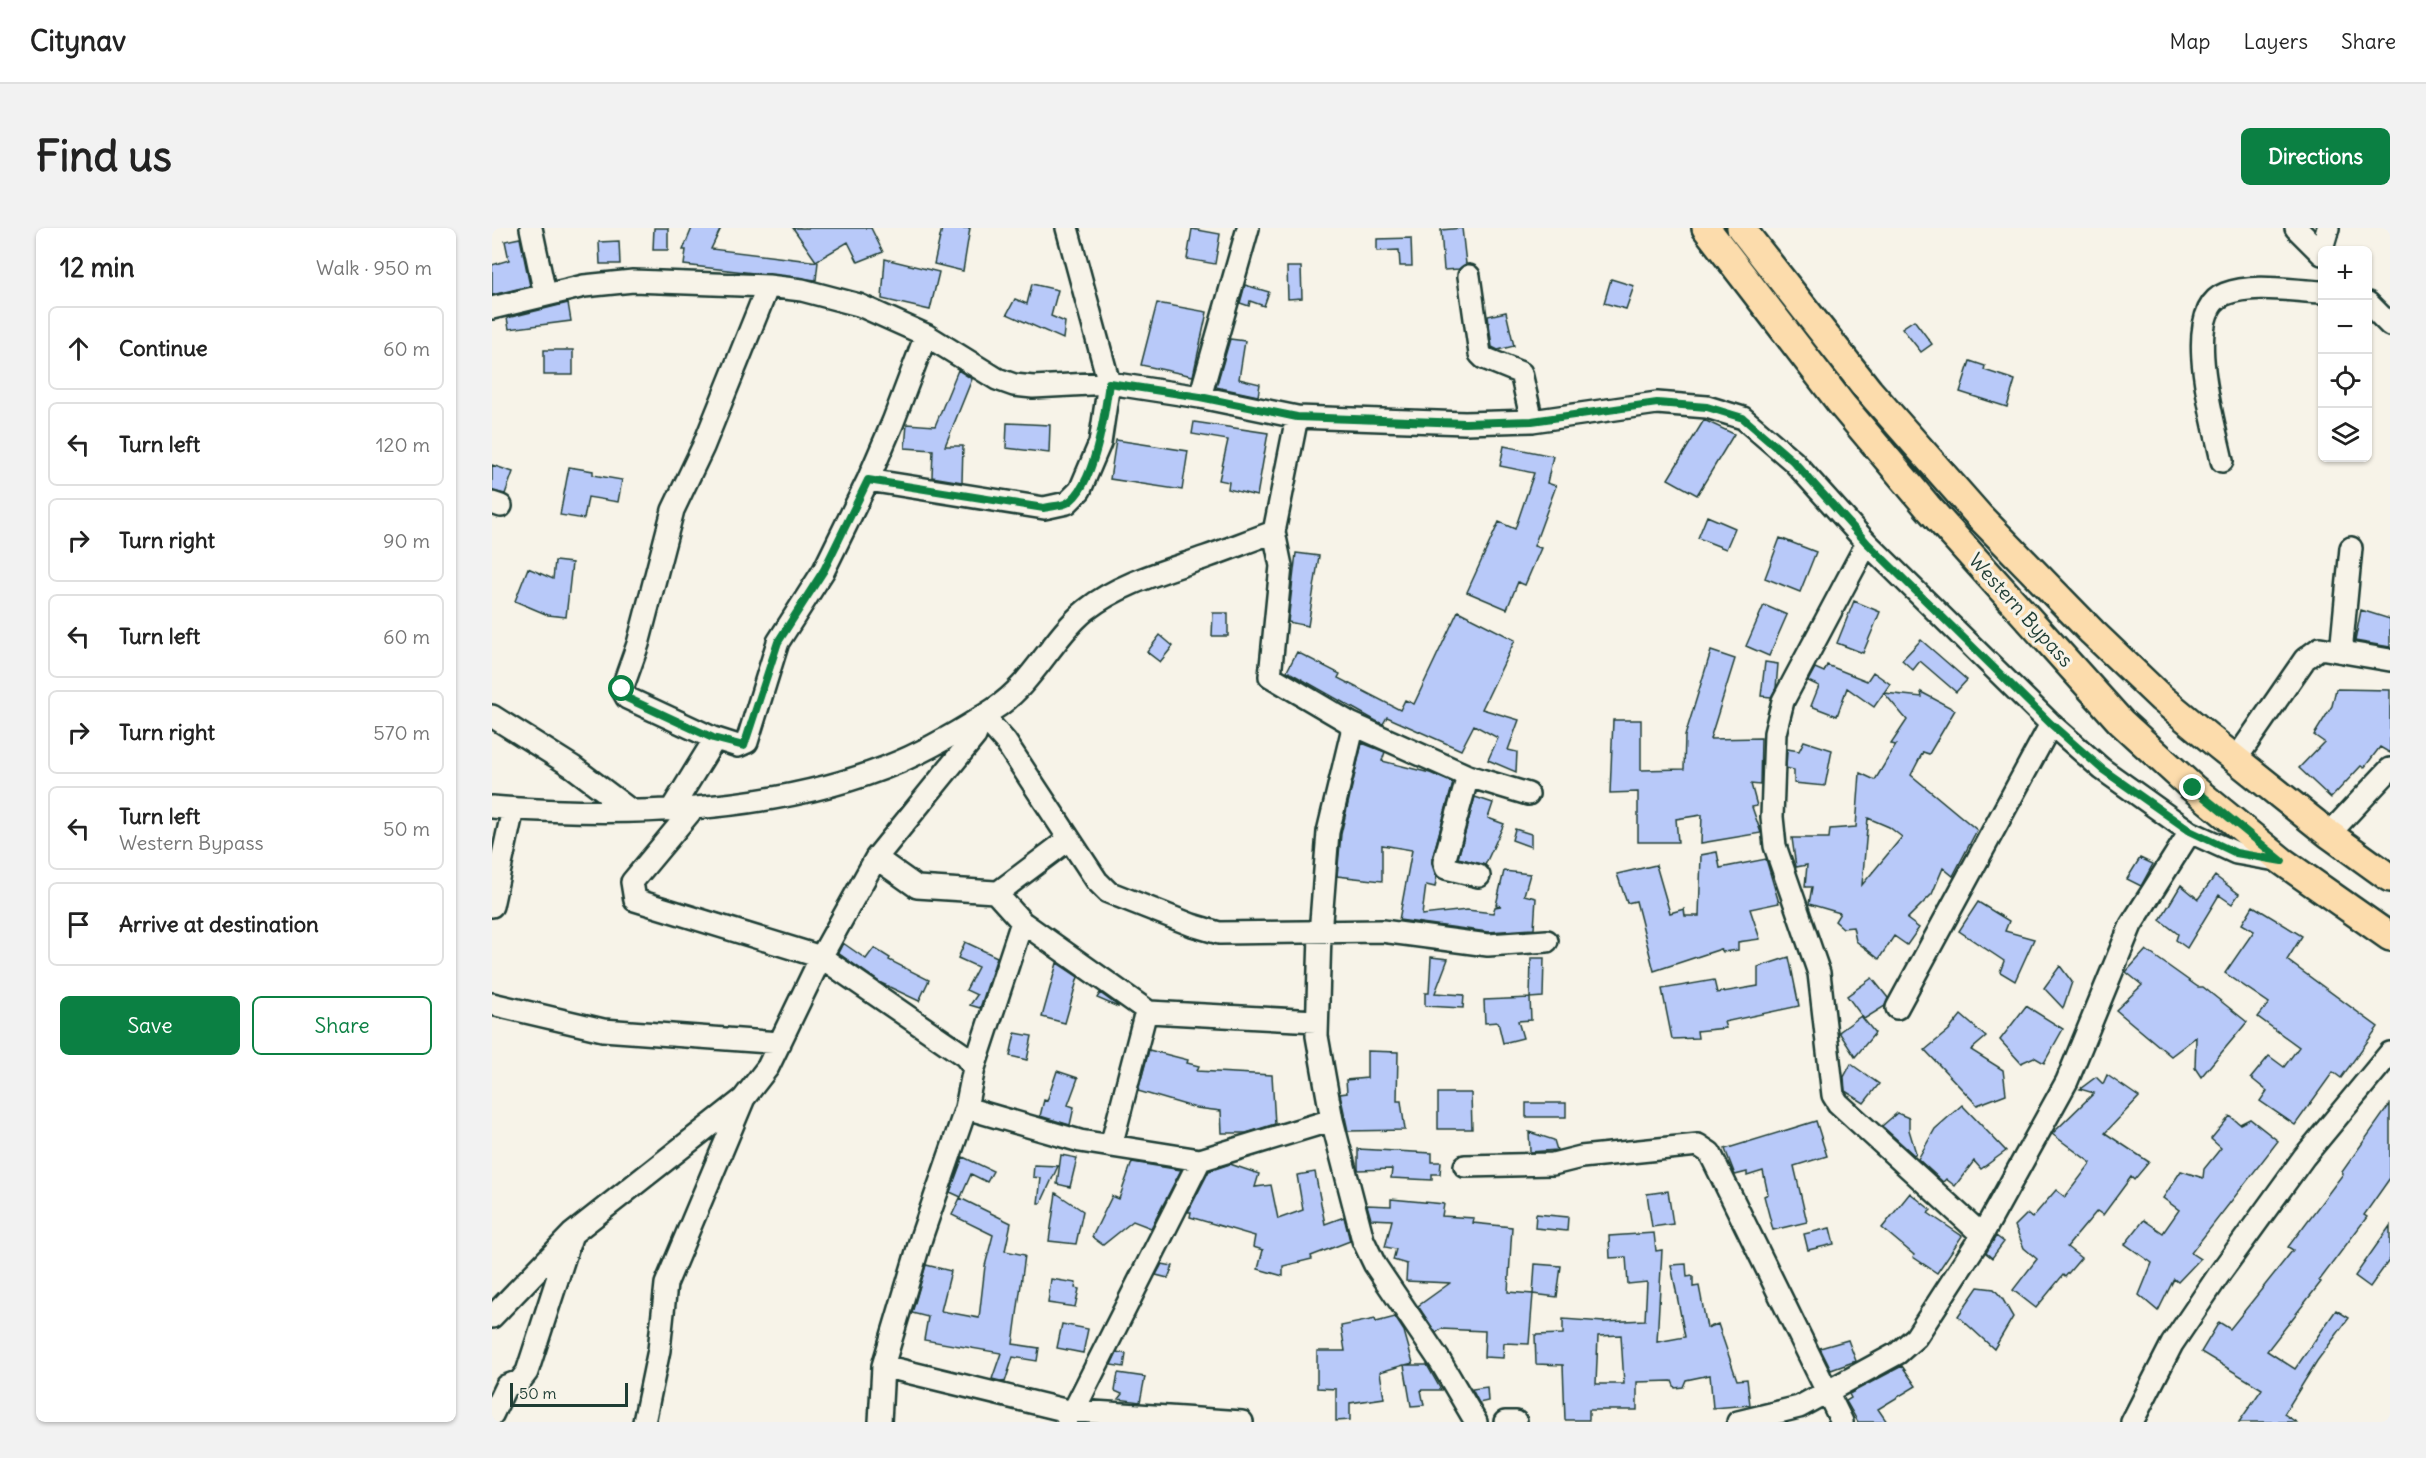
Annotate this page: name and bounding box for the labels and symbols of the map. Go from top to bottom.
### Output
street label: Western Bypass [1964,548,2079,672]
route start [608,675,634,701]
route end [2179,774,2205,800]
scale bar [510,1380,628,1408]

